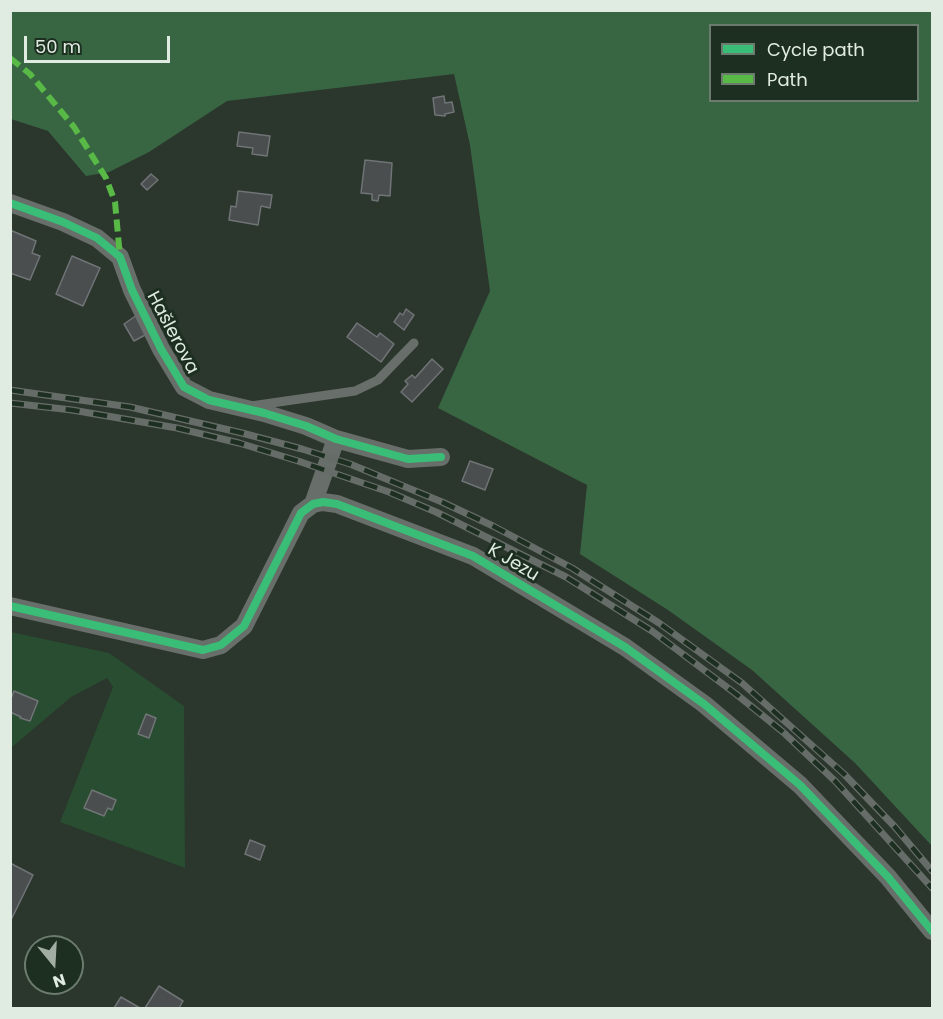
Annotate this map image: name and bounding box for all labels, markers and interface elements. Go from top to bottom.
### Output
scale bar [27,24,172,62]
legend [709,24,919,102]
text: 50 m [35,34,81,59]
text: Cycle path [767,37,865,62]
text: Path [767,67,808,92]
street label: Hašlerova [141,288,203,378]
street label: K Jezu [483,539,543,587]
north arrow [24,935,84,995]
text: N [50,968,68,993]

